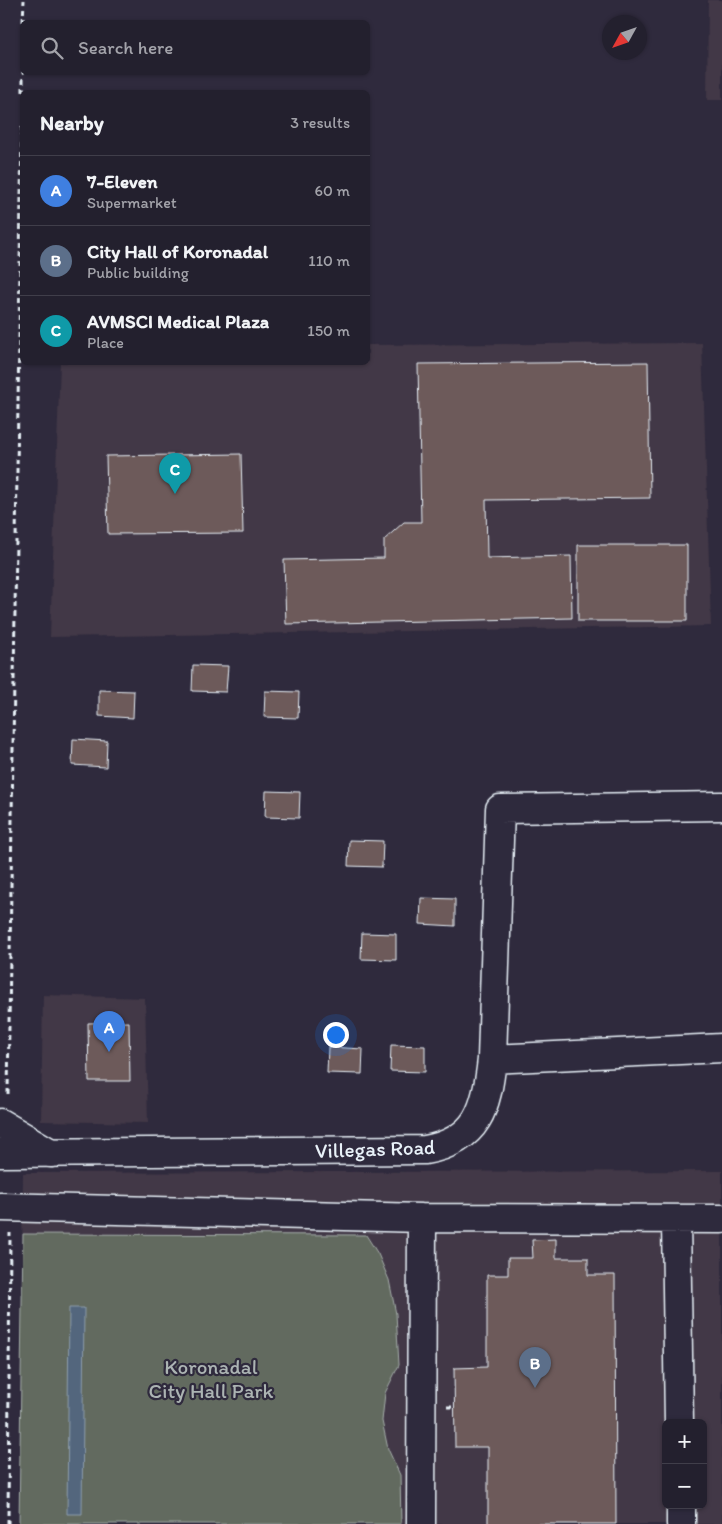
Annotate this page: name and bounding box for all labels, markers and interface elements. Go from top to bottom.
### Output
north arrow [602,15,647,60]
search box [20,20,370,75]
icon: search [38,34,66,62]
text: Search here [78,36,173,59]
text: Nearby [40,110,104,135]
text: 3 results [290,113,350,132]
text: 7-Eleven [87,170,158,193]
text: A [51,181,61,200]
text: 60 m [315,181,350,200]
text: Supermarket [87,193,177,212]
text: City Hall of Koronadal [87,240,268,263]
text: B [51,251,61,270]
text: 110 m [308,251,350,270]
text: Public building [87,263,189,282]
text: AVMSCI Medical Plaza [87,310,269,333]
text: C [51,321,61,340]
text: 150 m [307,321,350,340]
text: Place [87,333,124,352]
pin: C [159,453,191,494]
pin: A [93,1011,125,1052]
your location [323,1022,349,1048]
street label: Villegas Road [314,1134,435,1163]
pin: B [519,1347,551,1388]
park label: Koronadal City Hall Park [149,1354,274,1403]
map controls [662,1419,707,1509]
button: + [662,1419,707,1464]
button: − [662,1464,707,1509]

